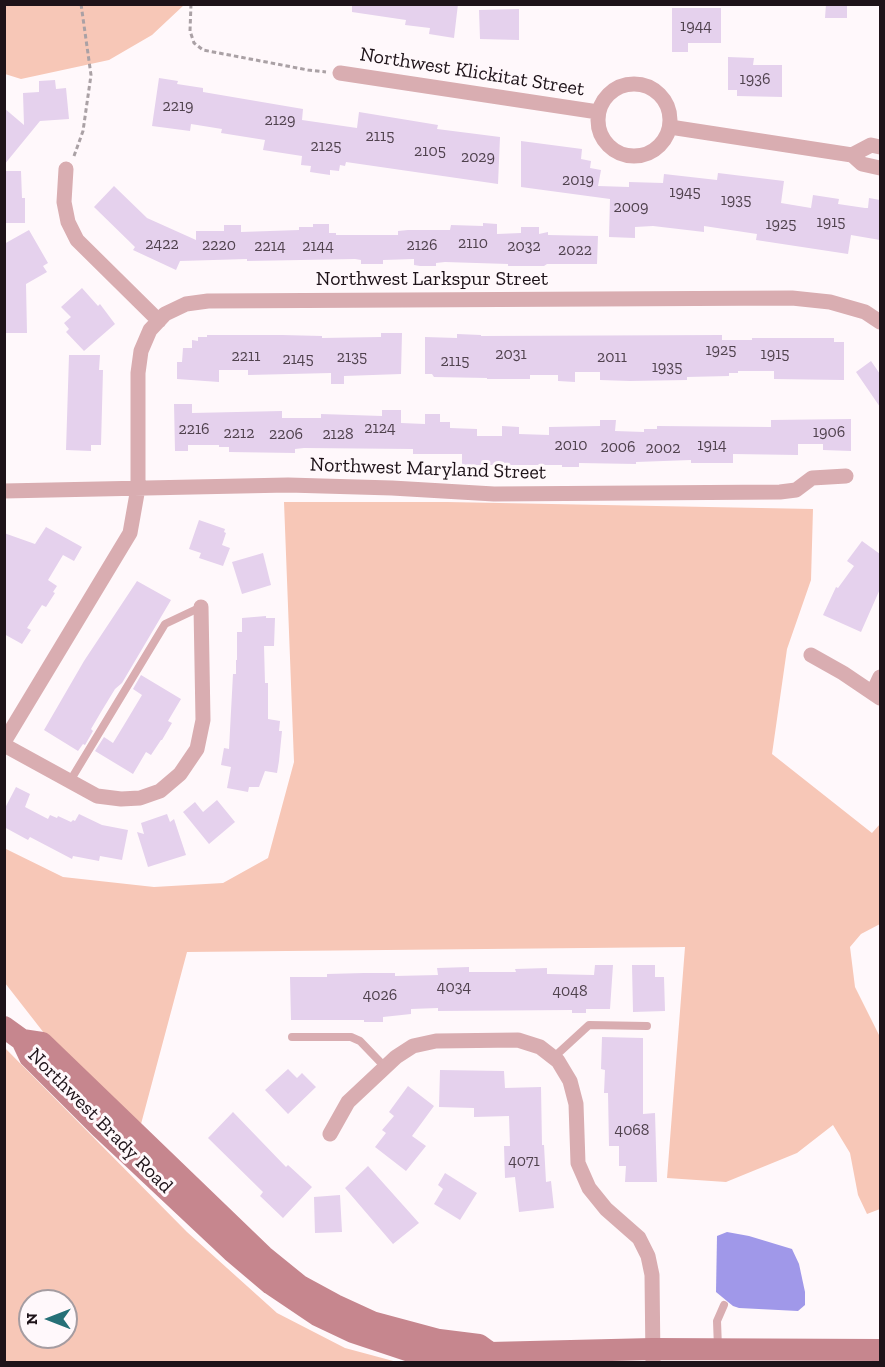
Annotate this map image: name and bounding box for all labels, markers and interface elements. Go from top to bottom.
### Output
house number: 1944 [680,16,712,36]
street label: Northwest Klickitat Street [358,42,586,102]
house number: 1936 [740,69,770,89]
house number: 2219 [162,96,194,116]
house number: 2129 [264,110,296,130]
house number: 2115 [366,126,394,146]
house number: 2125 [311,136,341,156]
house number: 2105 [414,141,446,161]
house number: 2029 [461,147,495,167]
house number: 2019 [562,170,594,190]
house number: 1945 [669,182,701,202]
house number: 1935 [721,190,751,210]
house number: 2009 [613,197,649,217]
house number: 1915 [816,212,846,232]
house number: 1925 [765,214,797,234]
house number: 2110 [458,233,488,253]
house number: 2422 [145,234,179,254]
house number: 2220 [202,235,236,255]
house number: 2126 [406,235,438,255]
house number: 2214 [254,236,286,256]
house number: 2144 [302,236,334,256]
house number: 2032 [507,236,541,256]
house number: 2022 [558,240,592,260]
street label: Northwest Larkspur Street [316,267,548,291]
house number: 1925 [705,340,737,360]
house number: 2031 [495,344,527,364]
house number: 1915 [760,344,790,364]
house number: 2211 [232,346,260,366]
house number: 2135 [337,347,367,367]
house number: 2011 [597,347,627,367]
house number: 2145 [282,349,314,369]
house number: 2115 [441,351,469,371]
house number: 1935 [652,357,682,377]
house number: 2124 [364,418,396,438]
house number: 2216 [178,419,210,439]
house number: 1906 [813,422,845,442]
house number: 2212 [224,423,254,443]
house number: 2206 [269,424,303,444]
house number: 2128 [322,424,354,444]
house number: 2010 [555,435,587,455]
house number: 1914 [697,435,727,455]
house number: 2006 [600,437,636,457]
house number: 2002 [646,438,680,458]
street label: Northwest Maryland Street [309,453,547,485]
house number: 4034 [437,977,471,997]
house number: 4048 [552,981,588,1001]
house number: 4026 [363,985,397,1005]
street label: Northwest Brady Road [23,1044,177,1198]
house number: 4068 [615,1120,649,1140]
house number: 4071 [508,1151,540,1171]
north arrow [18,1289,78,1349]
text: N [22,1313,41,1325]

